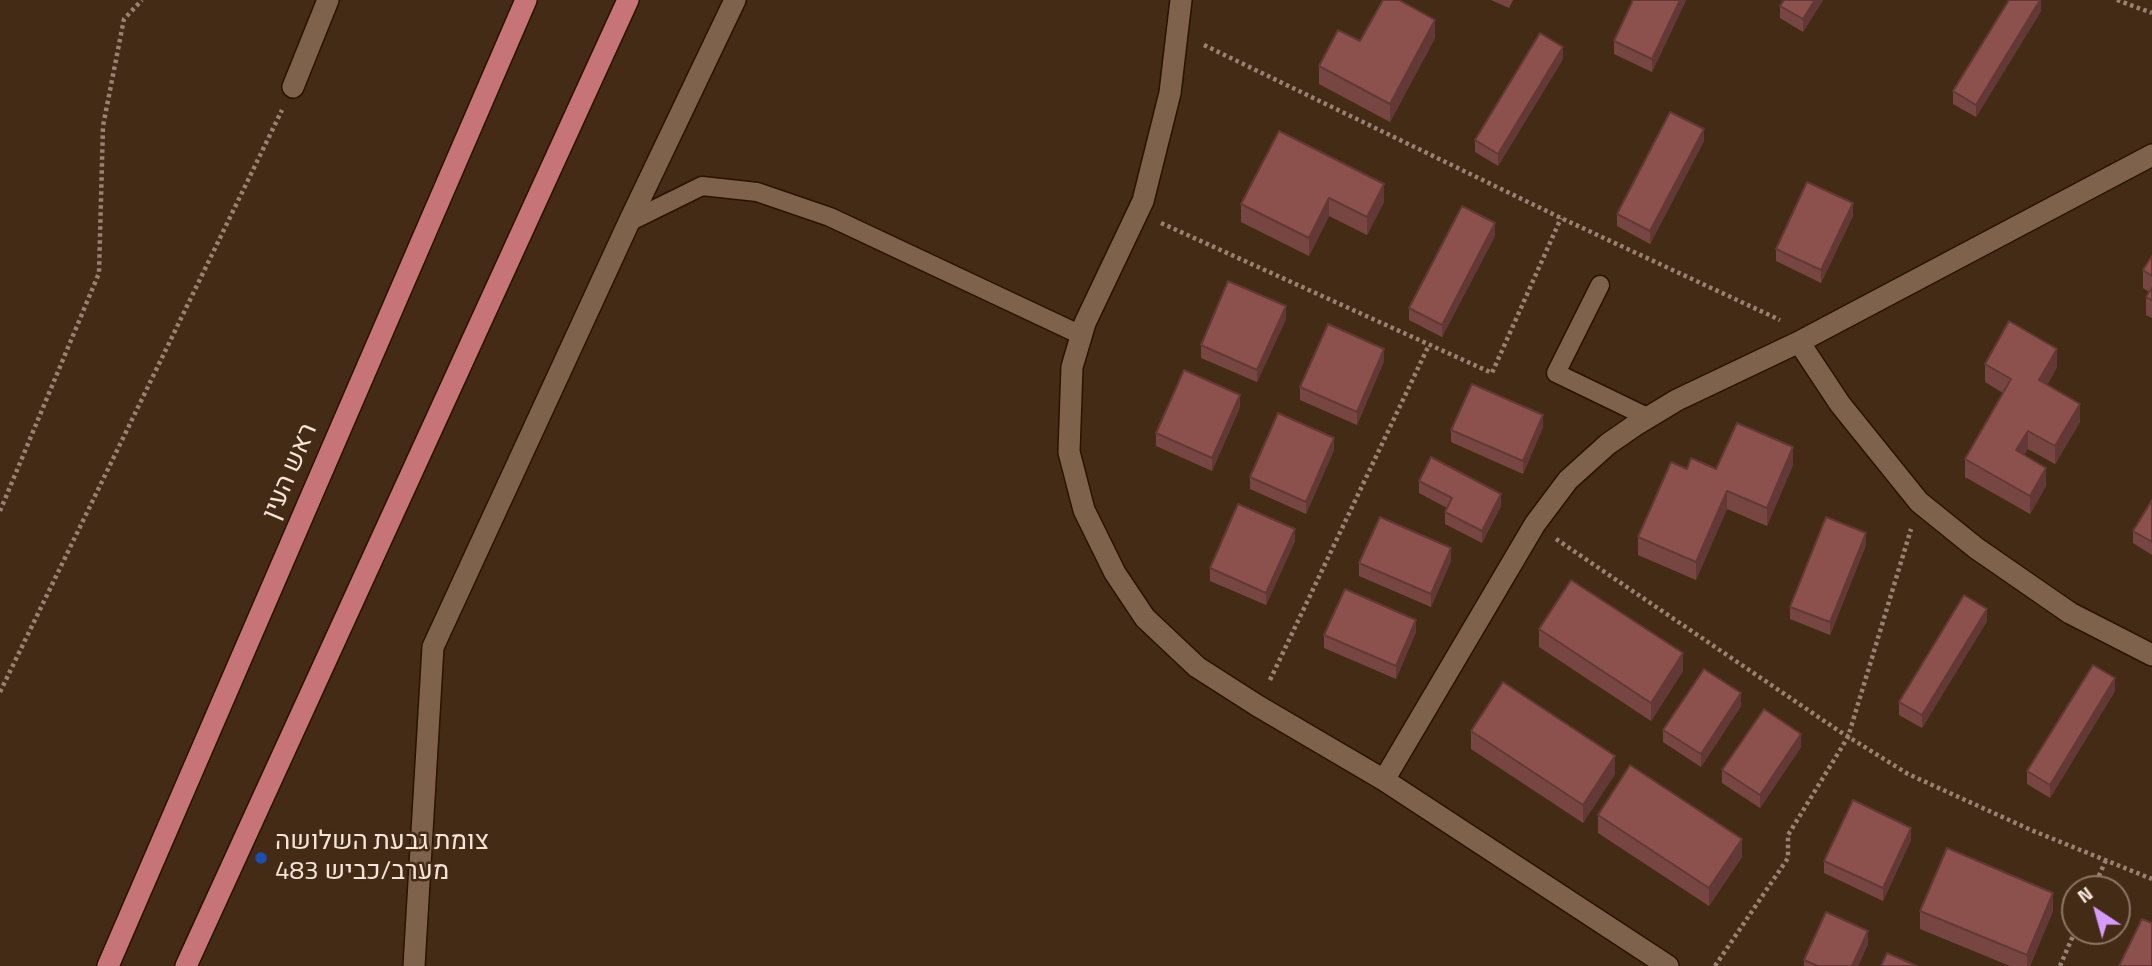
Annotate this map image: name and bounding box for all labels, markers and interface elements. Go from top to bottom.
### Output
street label: ראש העין [257,419,325,525]
place label: צומת גבעת השלושה מערב/כביש 483 [275,827,489,888]
marker: צומת גבעת השלושה מערב/כביש 483 [253,850,269,866]
north arrow [2061,875,2131,945]
text: N [2071,879,2098,910]

